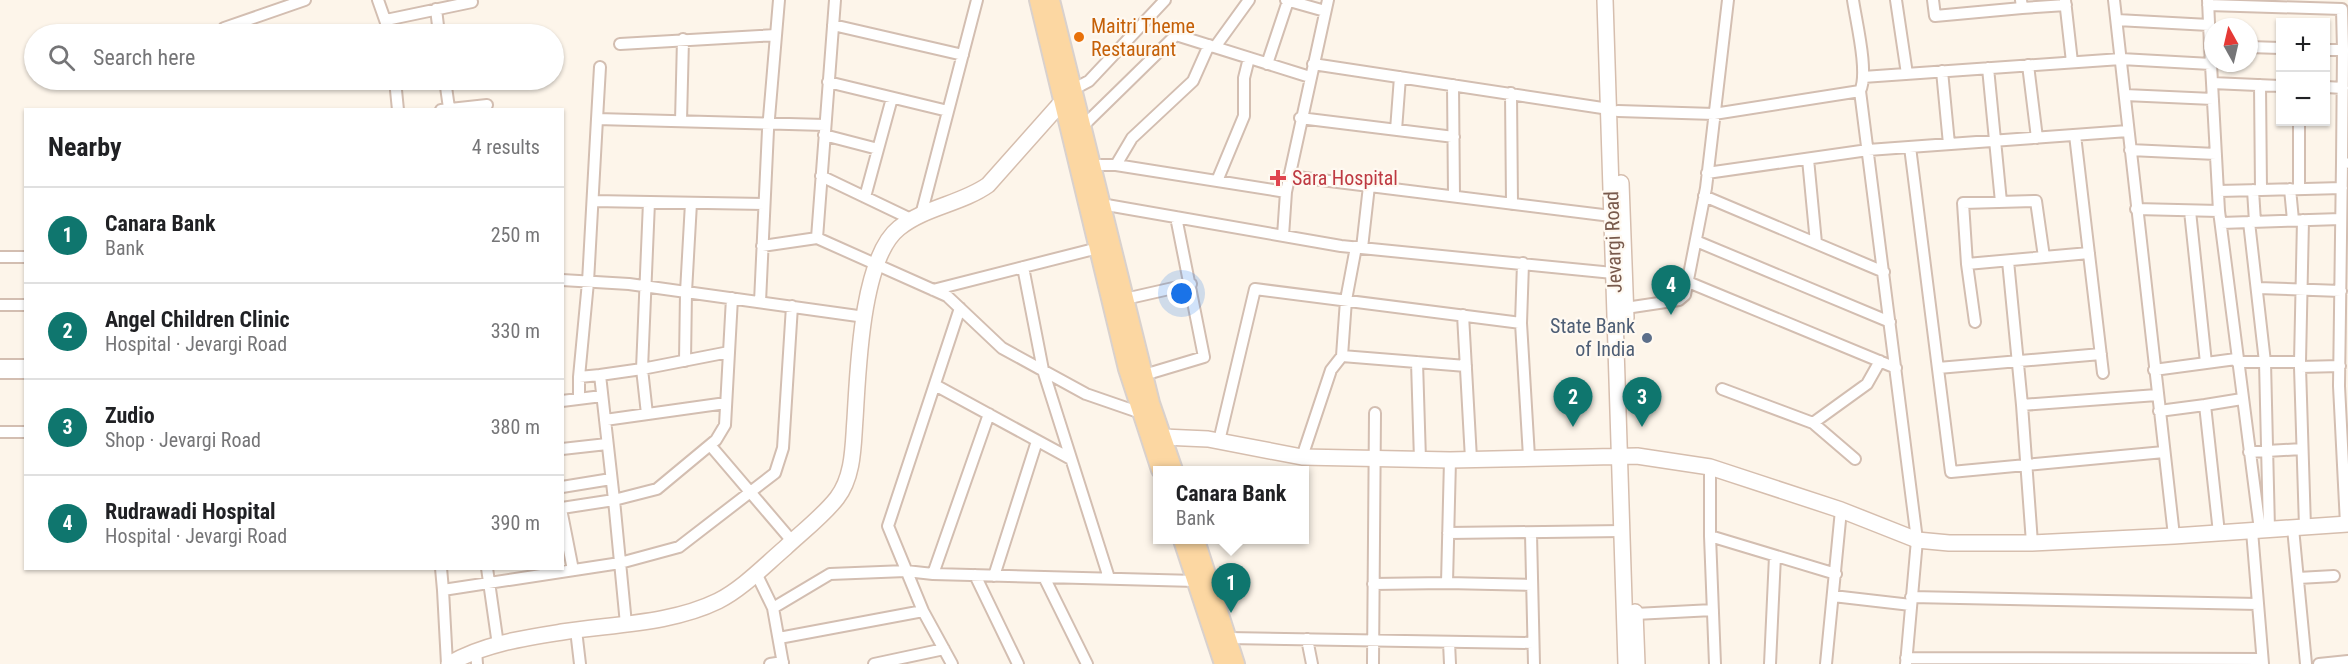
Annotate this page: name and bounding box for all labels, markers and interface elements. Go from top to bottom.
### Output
place label: Maitri Theme Restaurant [1091,14,1195,61]
north arrow [2204,18,2258,72]
map controls [2276,18,2330,126]
button: + [2276,18,2330,72]
search box [24,24,564,90]
marker: Maitri Theme Restaurant [1072,30,1086,44]
icon: search [45,41,78,74]
text: Search here [93,45,195,70]
button: − [2276,72,2330,126]
text: Nearby [48,132,122,162]
text: 4 results [472,135,540,159]
place label: Sara Hospital [1292,166,1398,190]
marker: Sara Hospital [1269,169,1287,187]
street label: Jevargi Road [1599,191,1627,293]
text: Canara Bank [105,211,216,236]
text: 1 [62,223,73,247]
text: 250 m [491,223,540,247]
text: Bank [105,236,144,260]
pin: 4 [1652,266,1690,315]
your location [1167,279,1196,308]
text: Angel Children Clinic [105,307,290,332]
place label: State Bank of India [1550,314,1635,361]
text: 2 [62,319,73,343]
text: 330 m [491,319,540,343]
marker: State Bank of India [1640,331,1654,345]
text: Hospital · Jevargi Road [105,332,287,356]
pin: 2 [1554,378,1592,427]
pin: 3 [1622,378,1662,427]
text: Zudio [105,403,155,428]
text: 3 [62,415,73,439]
text: 380 m [491,415,540,439]
text: Shop · Jevargi Road [105,428,261,452]
popup [1153,466,1309,544]
text: Canara Bank [1176,481,1286,506]
text: Rudrawadi Hospital [105,499,276,524]
text: Bank [1176,506,1215,530]
text: 4 [62,511,73,535]
text: 390 m [491,511,540,535]
text: Hospital · Jevargi Road [105,524,287,548]
pin: 1 [1212,564,1250,613]

